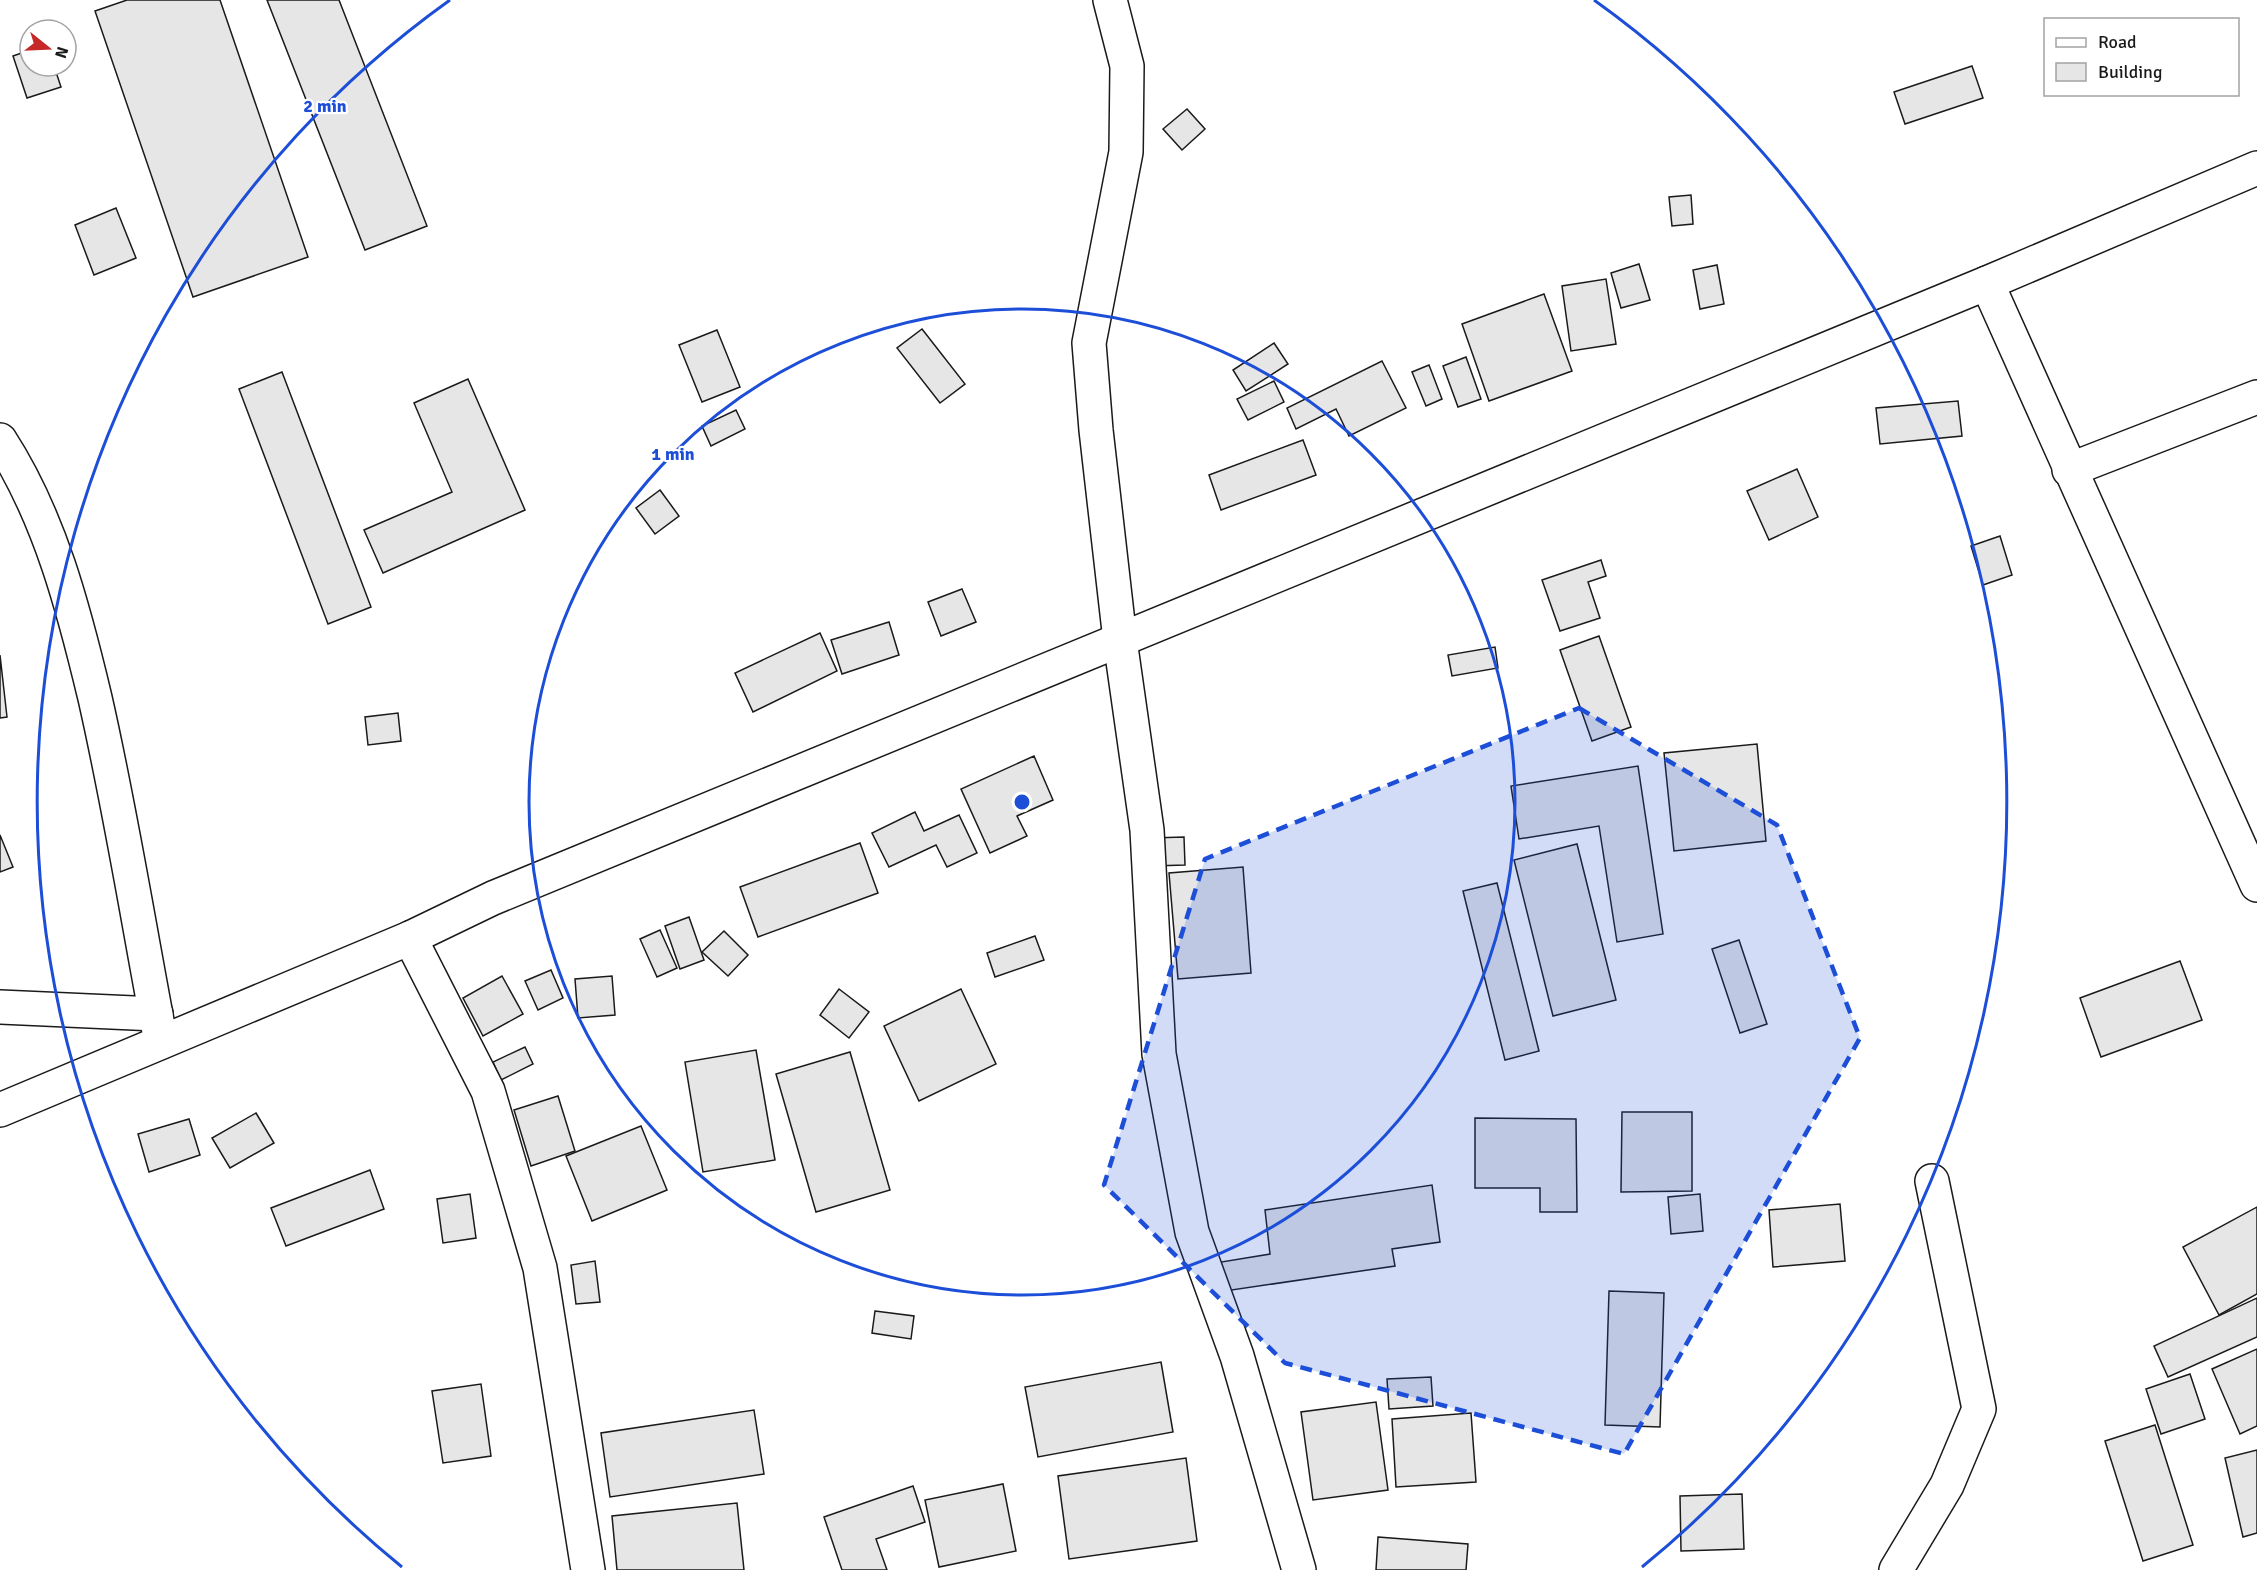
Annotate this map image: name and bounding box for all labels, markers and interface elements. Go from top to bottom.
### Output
north arrow [18,18,78,78]
legend [2044,18,2239,96]
text: Road [2098,31,2137,53]
text: N [50,44,73,61]
text: Building [2098,61,2162,83]
text: 2 min [303,95,347,117]
text: 1 min [651,443,695,465]
centre of rings [1012,792,1032,812]

